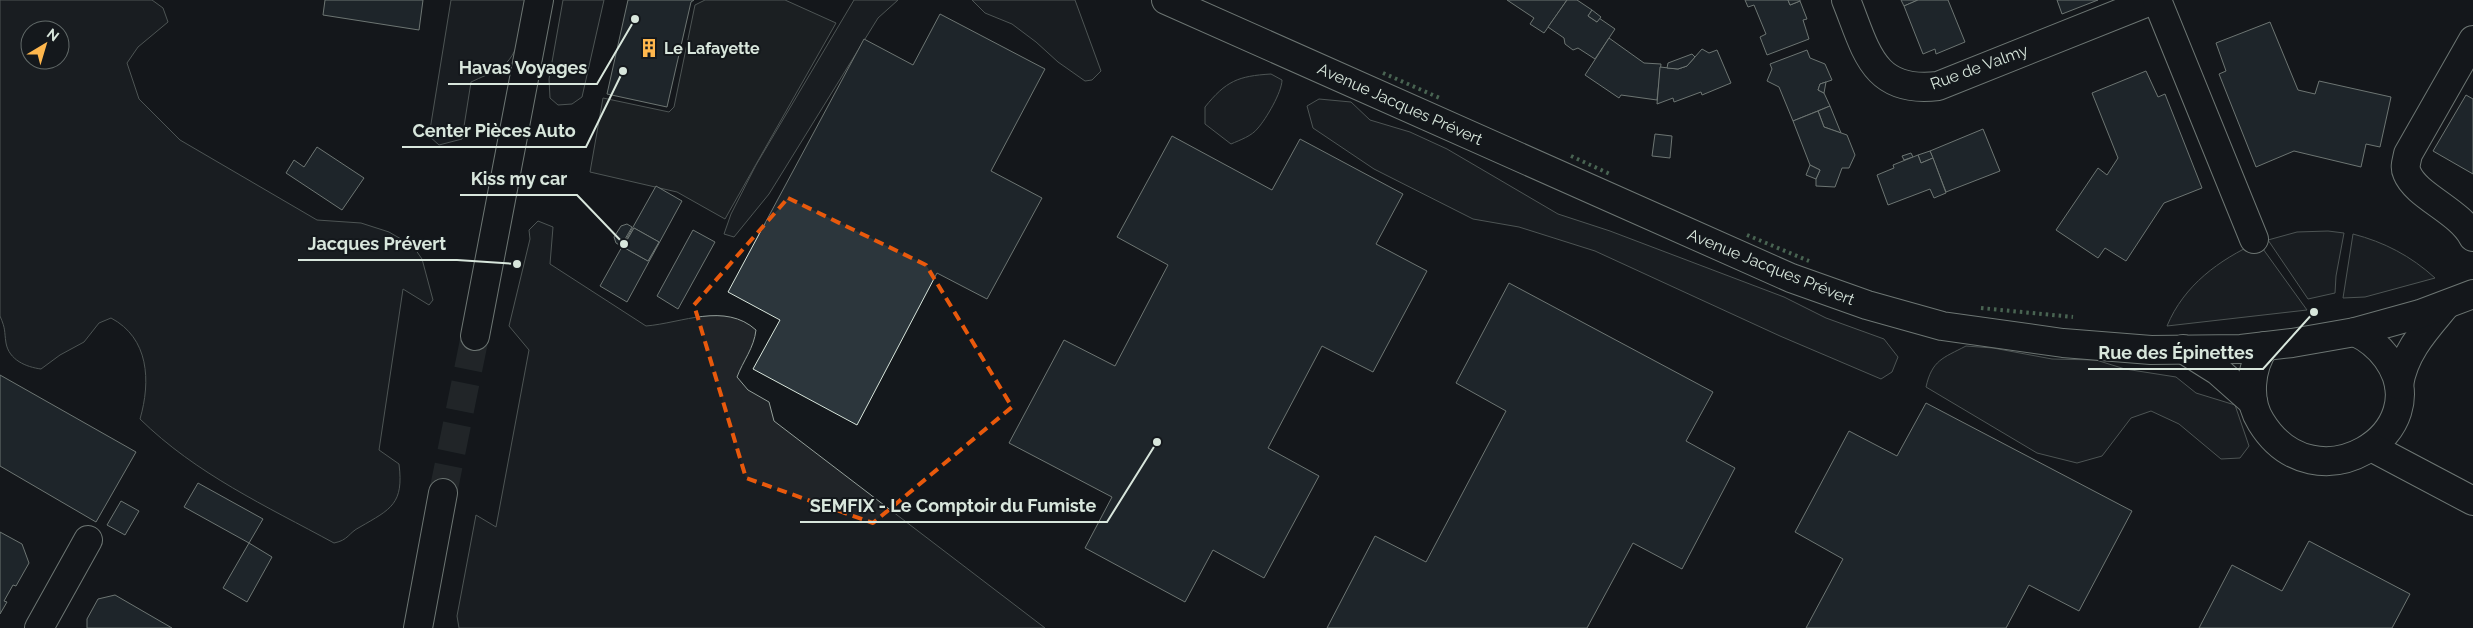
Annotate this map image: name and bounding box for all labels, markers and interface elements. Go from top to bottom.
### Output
north arrow [20,20,70,70]
text: N [44,25,62,44]
building icon: Le Lafayette [638,37,660,59]
place label: Le Lafayette [664,39,760,58]
street label: Rue de Valmy [1928,40,2031,93]
callout: Havas Voyages [448,51,597,84]
text: Havas Voyages [459,57,587,78]
street label: Avenue Jacques Prévert [1315,59,1486,149]
callout: Center Pièces Auto [402,114,586,147]
text: Center Pièces Auto [412,120,576,141]
callout: Kiss my car [460,162,577,195]
text: Kiss my car [471,168,567,189]
street label: Avenue Jacques Prévert [1685,225,1858,309]
callout: Jacques Prévert [298,227,457,260]
text: Jacques Prévert [308,233,446,254]
callout: Rue des Épinettes [2088,336,2263,369]
text: Rue des Épinettes [2098,342,2254,363]
callout: SEMFIX - Le Comptoir du Fumiste [800,489,1107,522]
text: SEMFIX - Le Comptoir du Fumiste [810,495,1096,516]

